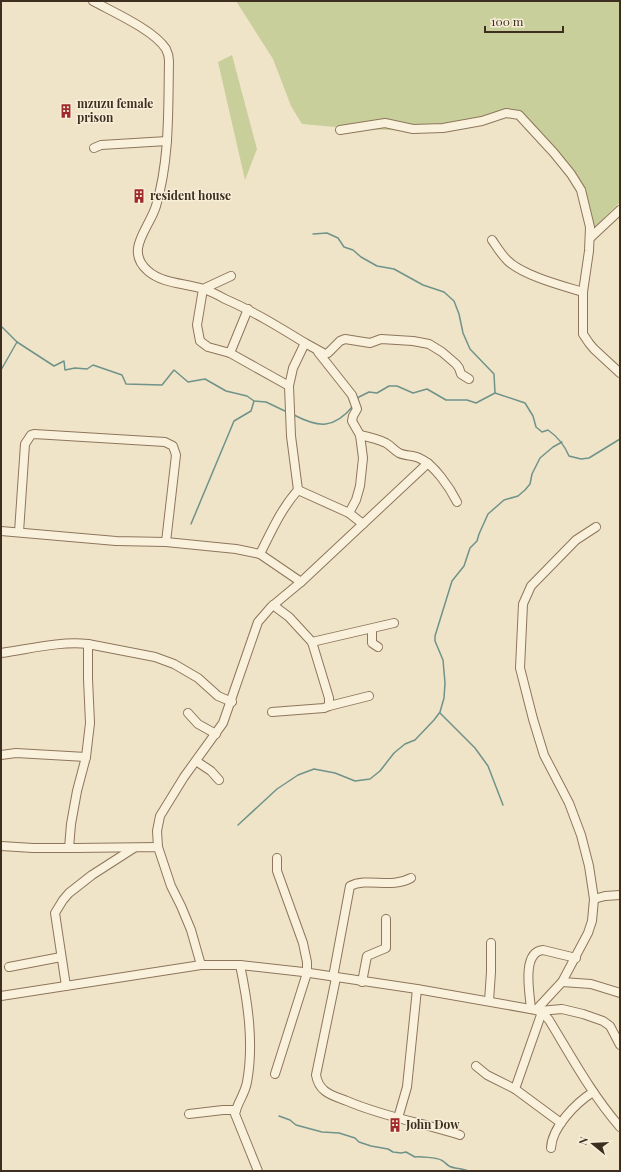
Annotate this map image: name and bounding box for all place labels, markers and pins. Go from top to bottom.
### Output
place label: mzuzu female prison [77,95,153,125]
building icon: mzuzu female prison [58,103,74,119]
place label: resident house [150,187,231,203]
building icon: resident house [131,188,147,204]
place label: John Dow [405,1116,460,1132]
building icon: John Dow [387,1117,403,1133]

